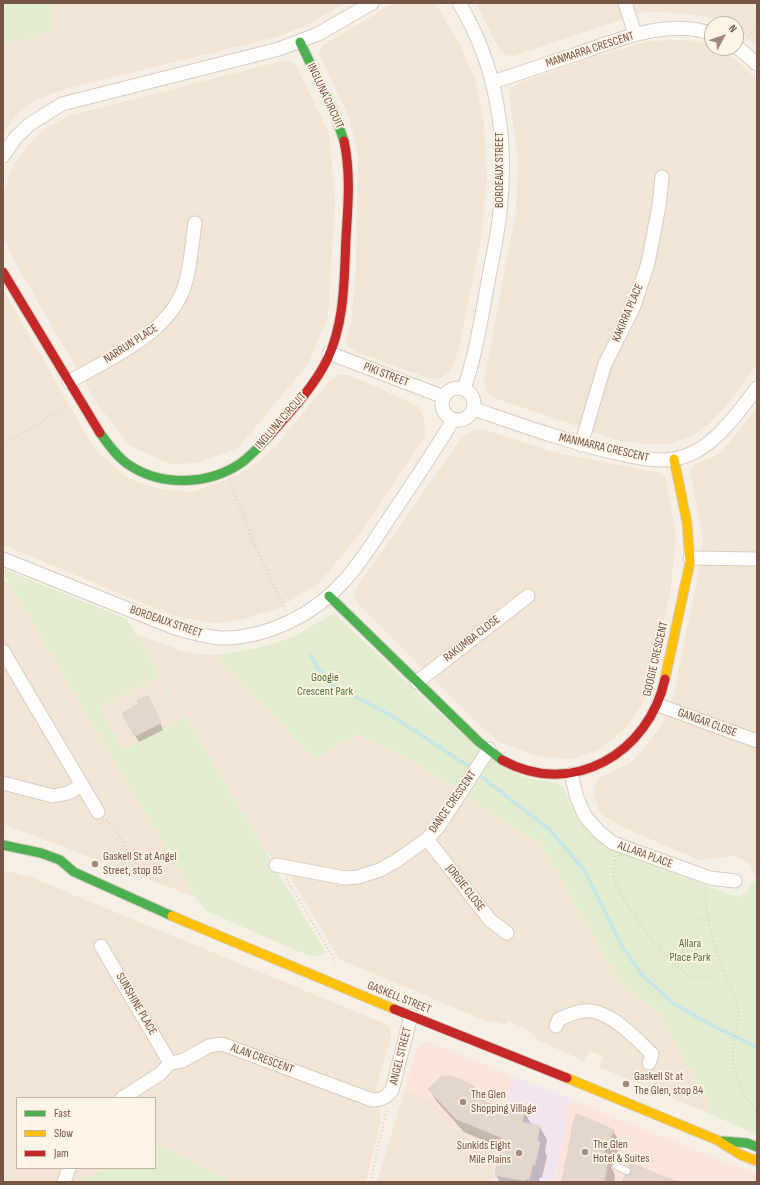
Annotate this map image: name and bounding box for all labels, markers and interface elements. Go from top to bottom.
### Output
north arrow [704,16,744,56]
text: N [726,22,740,35]
street label: MANMARRA CRESCENT [544,29,636,71]
street label: INGLUNA CIRCUIT [304,61,346,131]
street label: BORDEAUX STREET [493,132,507,208]
street label: KAKIRRA PLACE [609,282,647,344]
street label: NARRUN PLACE [101,321,161,367]
street label: PIKI STREET [361,360,411,390]
street label: INGLUNA CIRCUIT [252,390,310,452]
street label: MANMARRA CRESCENT [558,431,650,465]
street label: BORDEAUX STREET [128,603,204,641]
street label: RAKUMBA CLOSE [441,613,503,665]
street label: GOOGIE CRESCENT [640,620,672,698]
park label: Googie Crescent Park [297,671,353,699]
street label: GANGAR CLOSE [675,706,739,740]
street label: DANCE CRESCENT [426,768,480,836]
street label: ALLARA PLACE [616,838,674,872]
place label: Gaskell St at Angel Street, stop 85 [103,850,177,878]
marker: Gaskell St at Angel Street, stop 85 [90,859,100,869]
street label: JORGIE CLOSE [442,862,488,914]
park label: Allara Place Park [670,937,710,965]
street label: SUNSHINE PLACE [112,970,160,1038]
street label: GASKELL STREET [365,979,433,1017]
street label: ANGEL STREET [387,1026,415,1086]
street label: ALAN CRESCENT [229,1041,295,1077]
place label: Gaskell St at The Glen, stop 84 [634,1070,703,1098]
marker: Gaskell St at The Glen, stop 84 [621,1079,631,1089]
place label: The Glen Shopping Village [471,1088,537,1116]
legend [16,1097,156,1169]
marker: The Glen Shopping Village [458,1097,468,1107]
text: Fast [54,1106,71,1121]
text: Slow [54,1126,73,1141]
place label: The Glen Hotel & Suites [593,1138,650,1166]
place label: Sunkids Eight Mile Plains [457,1139,511,1167]
text: Jam [54,1146,69,1161]
marker: The Glen Hotel & Suites [580,1147,590,1157]
marker: Sunkids Eight Mile Plains [514,1148,524,1158]

